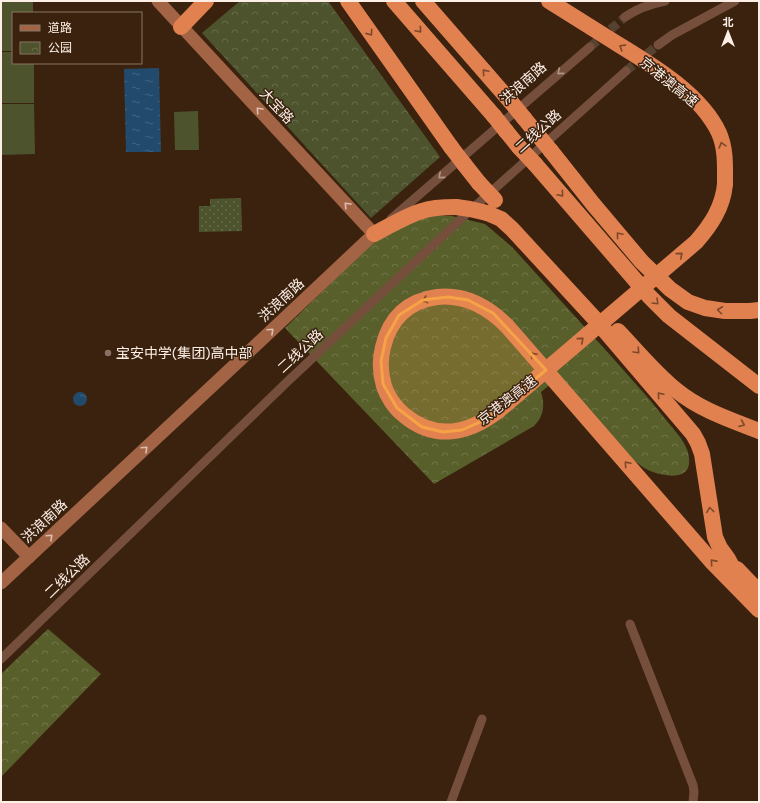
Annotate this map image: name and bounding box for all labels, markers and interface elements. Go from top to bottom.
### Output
legend [12,12,142,64]
north arrow [708,12,748,52]
text: 北 [723,15,734,29]
text: 道路 [48,20,72,36]
one-way arrow [415,26,422,33]
one-way arrow [365,28,372,35]
text: 公园 [48,40,72,56]
one-way arrow [619,44,626,51]
street label: 京港澳高速 [636,53,702,111]
street label: 洪浪南路 [496,58,550,108]
one-way arrow [557,68,565,75]
one-way arrow [483,69,490,77]
street label: 大宝路 [256,85,298,127]
street label: 二线公路 [511,106,565,156]
one-way arrow [256,107,264,115]
one-way arrow [719,142,727,148]
one-way arrow [438,171,445,178]
one-way arrow [556,189,563,196]
one-way arrow [345,202,352,210]
one-way arrow [616,232,623,239]
one-way arrow [675,253,683,260]
street label: 洪浪南路 [254,274,308,326]
one-way arrow [422,295,429,304]
one-way arrow [651,297,659,305]
one-way arrow [717,306,723,315]
street label: 二线公路 [273,325,327,377]
one-way arrow [266,328,274,336]
one-way arrow [576,337,584,344]
place label: 宝安中学(集团)高中部 [116,344,252,362]
one-way arrow [632,346,639,353]
marker: 宝安中学(集团)高中部 [103,348,113,358]
one-way arrow [530,352,537,360]
street label: 京港澳高速 [474,371,540,429]
one-way arrow [658,393,665,400]
one-way arrow [738,420,745,428]
one-way arrow [140,446,148,453]
one-way arrow [625,461,632,468]
street label: 洪浪南路 [17,495,71,547]
one-way arrow [706,507,715,513]
one-way arrow [45,534,53,542]
street label: 二线公路 [41,550,93,602]
one-way arrow [710,559,717,566]

